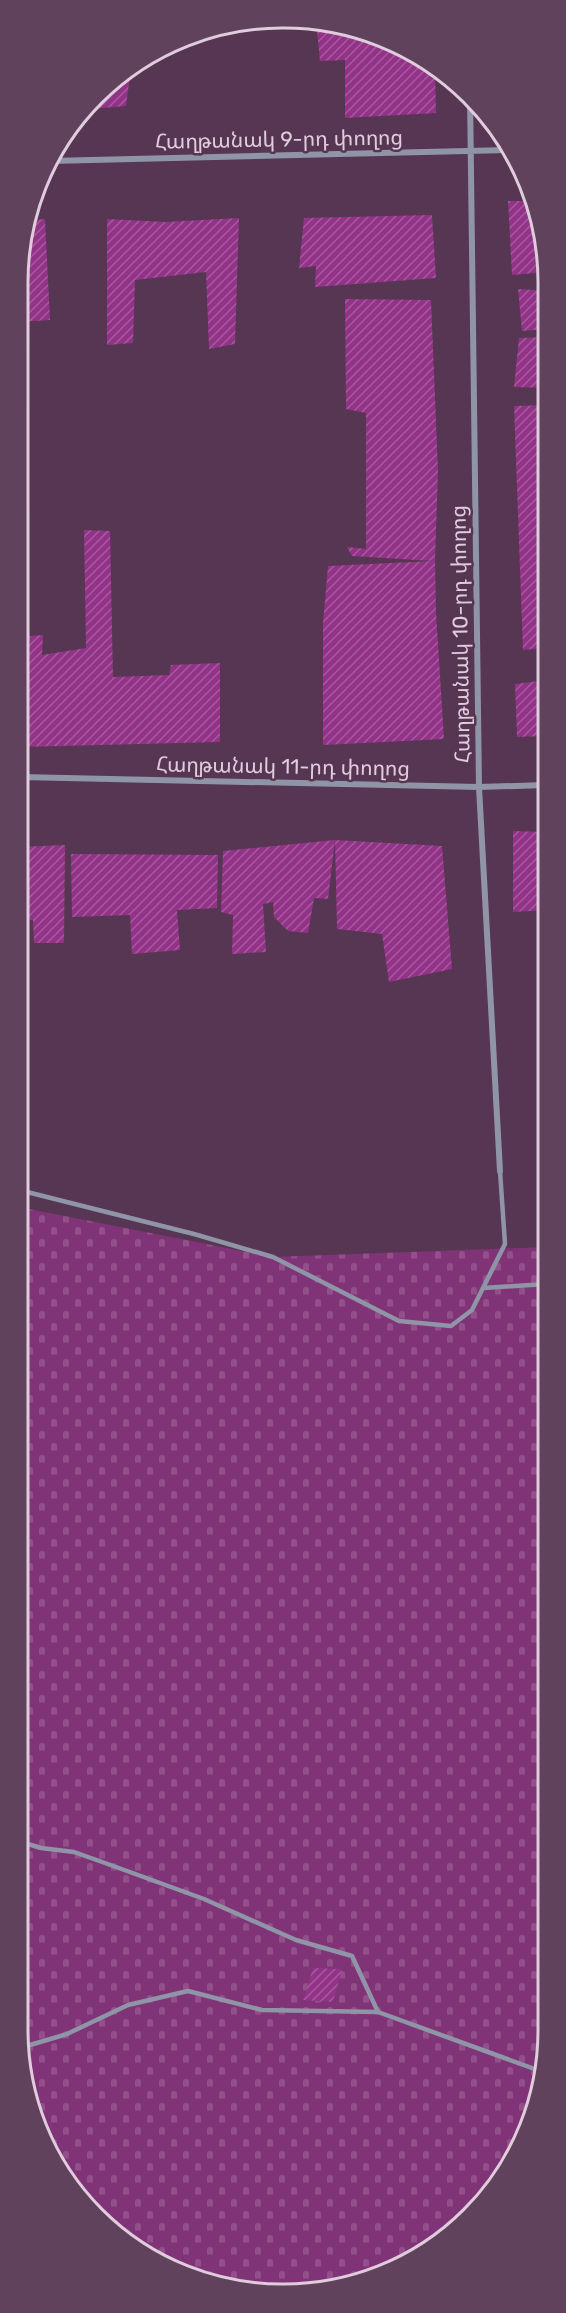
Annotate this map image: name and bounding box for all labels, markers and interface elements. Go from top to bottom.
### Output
street label: Հաղթանակ 9-րդ փողոց [155,124,403,154]
street label: Հաղթանակ 10-րդ փողոց [445,505,475,763]
street label: Հաղթանակ 11-րդ փողոց [156,751,410,781]

